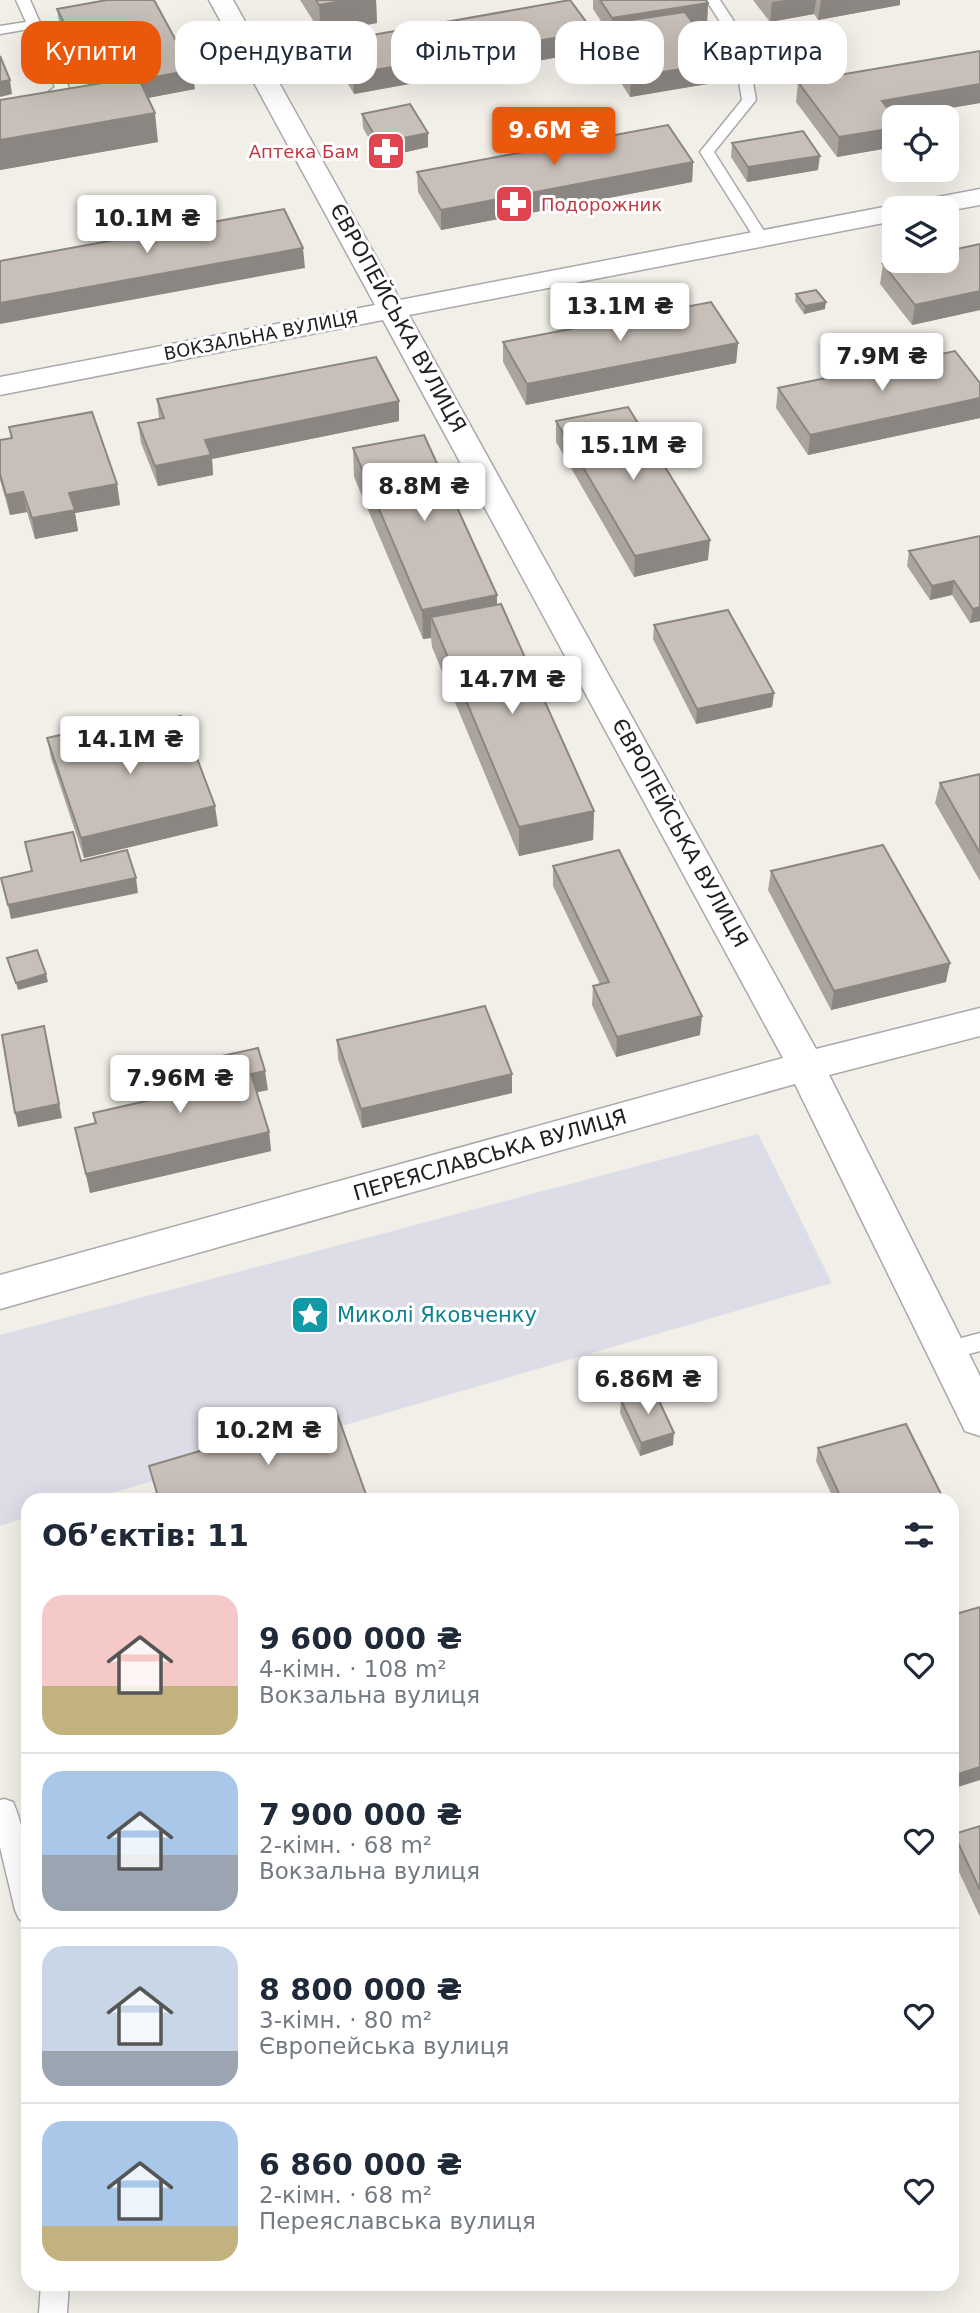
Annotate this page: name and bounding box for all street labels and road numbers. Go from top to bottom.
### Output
street label: ЄВРОПЕЙСЬКА ВУЛИЦЯ [325,199,472,436]
street label: ВОКЗАЛЬНА ВУЛИЦЯ [162,306,360,364]
street label: ЄВРОПЕЙСЬКА ВУЛИЦЯ [607,714,754,951]
street label: ПЕРЕЯСЛАВСЬКА ВУЛИЦЯ [350,1104,630,1206]

